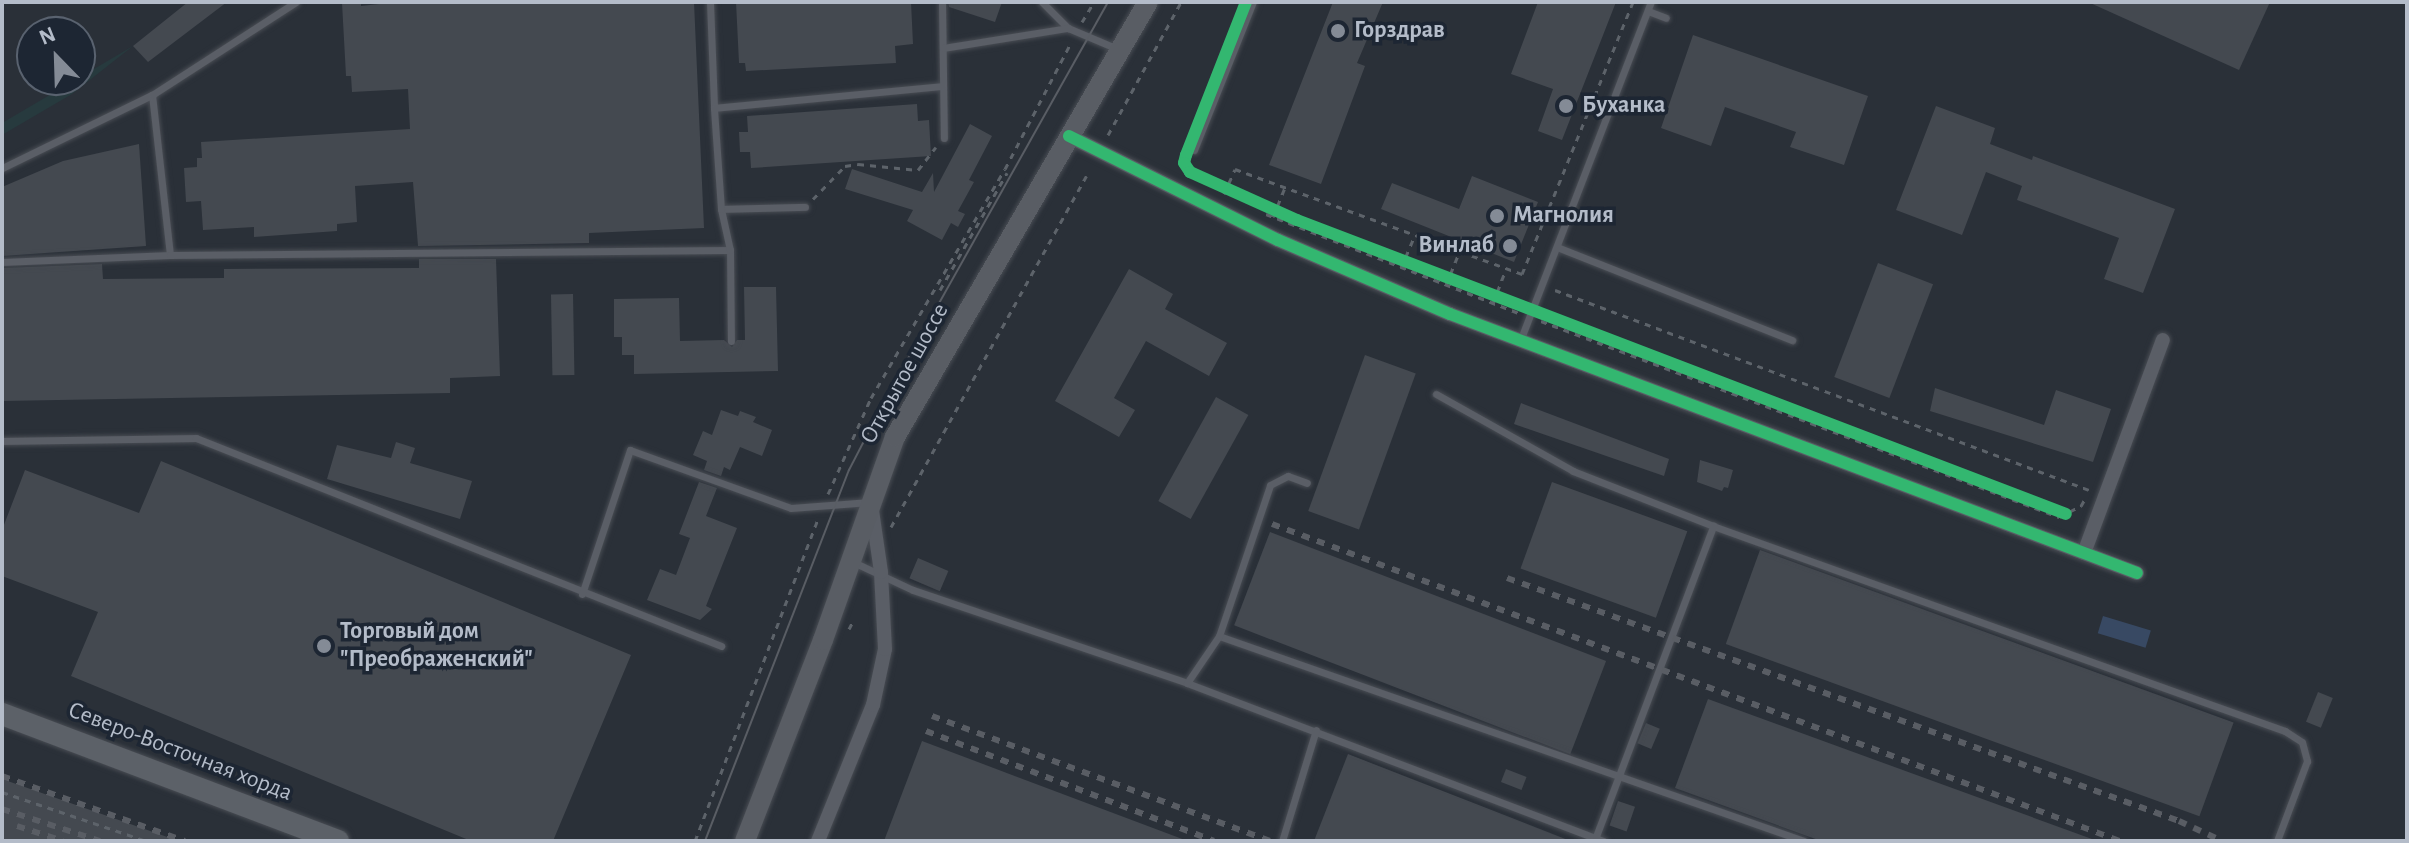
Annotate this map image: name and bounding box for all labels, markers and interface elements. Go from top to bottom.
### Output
north arrow [16,16,96,96]
place label: Горздрав [1354,17,1445,45]
marker: Горздрав [1329,22,1347,40]
text: N [36,23,59,49]
place label: Буханка [1582,92,1665,120]
marker: Буханка [1557,97,1575,115]
place label: Магнолия [1513,202,1614,230]
marker: Магнолия [1488,207,1506,225]
place label: Винлаб [1418,232,1494,260]
marker: Винлаб [1501,237,1519,255]
street label: Открытое шоссе [855,299,955,449]
place label: Торговый дом "Преображенский" [340,618,533,674]
marker: Торговый дом "Преображенский" [315,637,333,655]
street label: Северо-Восточная хорда [64,696,296,808]

